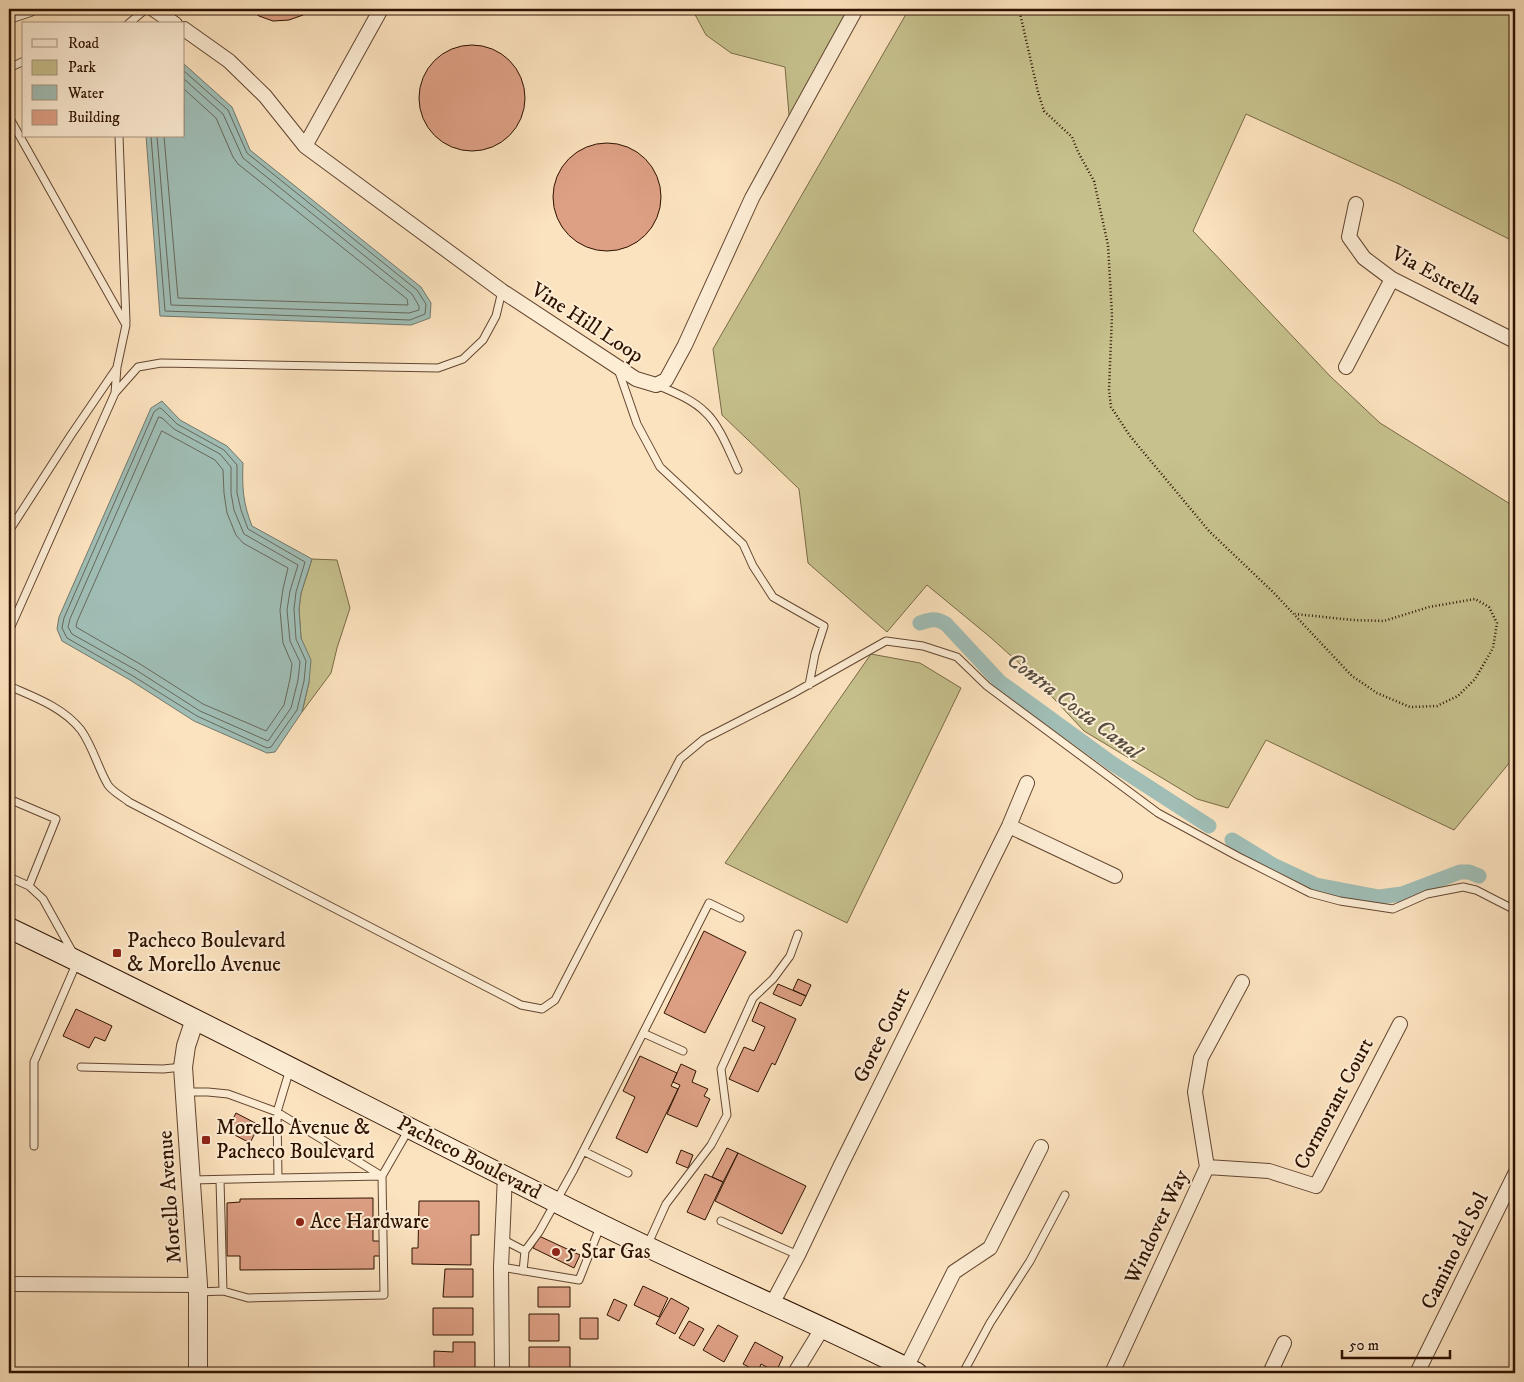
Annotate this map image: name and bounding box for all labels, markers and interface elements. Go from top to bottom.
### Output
legend [22,22,185,138]
text: Road [68,34,100,53]
text: Park [68,58,97,77]
text: Water [67,84,104,103]
text: Building [68,108,120,127]
street label: Via Estrella [1386,240,1485,311]
street label: Vine Hill Loop [525,276,648,369]
water label: Contra Costa Canal [1001,647,1148,767]
place label: Pacheco Boulevard & Morello Avenue [127,928,286,978]
marker: Pacheco Boulevard & Morello Avenue [111,947,123,959]
street label: Goree Court [848,983,916,1087]
street label: Cormorant Court [1288,1033,1380,1174]
street label: Pacheco Boulevard [392,1110,546,1206]
place label: Morello Avenue & Pacheco Boulevard [216,1115,375,1165]
street label: Morello Avenue [152,1129,188,1264]
marker: Morello Avenue & Pacheco Boulevard [200,1134,212,1146]
street label: Windover Way [1119,1165,1195,1289]
street label: Camino del Sol [1415,1188,1495,1314]
place label: Ace Hardware [310,1209,429,1235]
marker: Ace Hardware [294,1216,306,1228]
place label: 5 Star Gas [566,1239,651,1265]
marker: 5 Star Gas [550,1246,562,1258]
scale bar [1342,1327,1449,1359]
text: 50 m [1349,1336,1379,1355]

